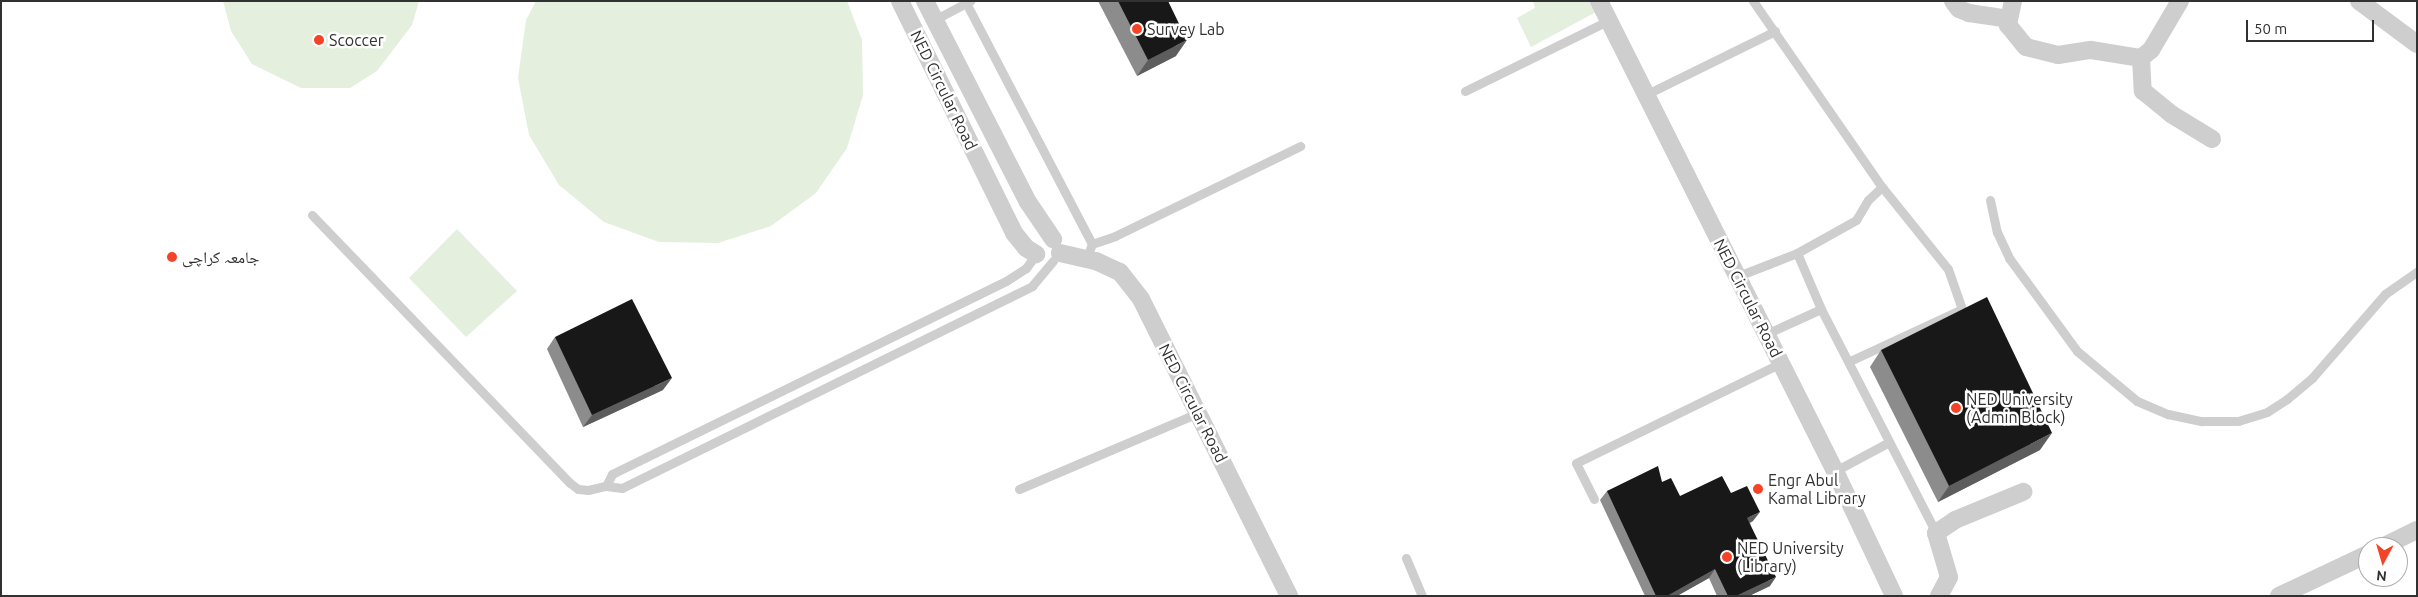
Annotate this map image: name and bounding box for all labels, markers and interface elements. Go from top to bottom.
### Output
scale bar [2248,10,2376,42]
place label: Survey Lab [1147,19,1225,39]
text: 50 m [2254,20,2287,37]
marker: Survey Lab [1131,23,1143,35]
street label: NED Circular Road [907,27,981,153]
place label: Scoccer [329,30,384,50]
marker: Scoccer [313,34,325,46]
street label: NED Circular Road [1710,235,1786,361]
place label: جامعہ کراچی [182,247,259,267]
marker: جامعہ کراچی [166,251,178,263]
street label: NED Circular Road [1155,340,1231,466]
place label: NED University (Admin Block) [1966,389,2073,427]
marker: NED University (Admin Block) [1950,402,1962,414]
place label: Engr Abul Kamal Library [1768,470,1866,508]
marker: Engr Abul Kamal Library [1752,483,1764,495]
north arrow [2358,537,2408,587]
place label: NED University (Library) [1737,538,1844,576]
marker: NED University (Library) [1721,551,1733,563]
text: N [2376,567,2388,584]

